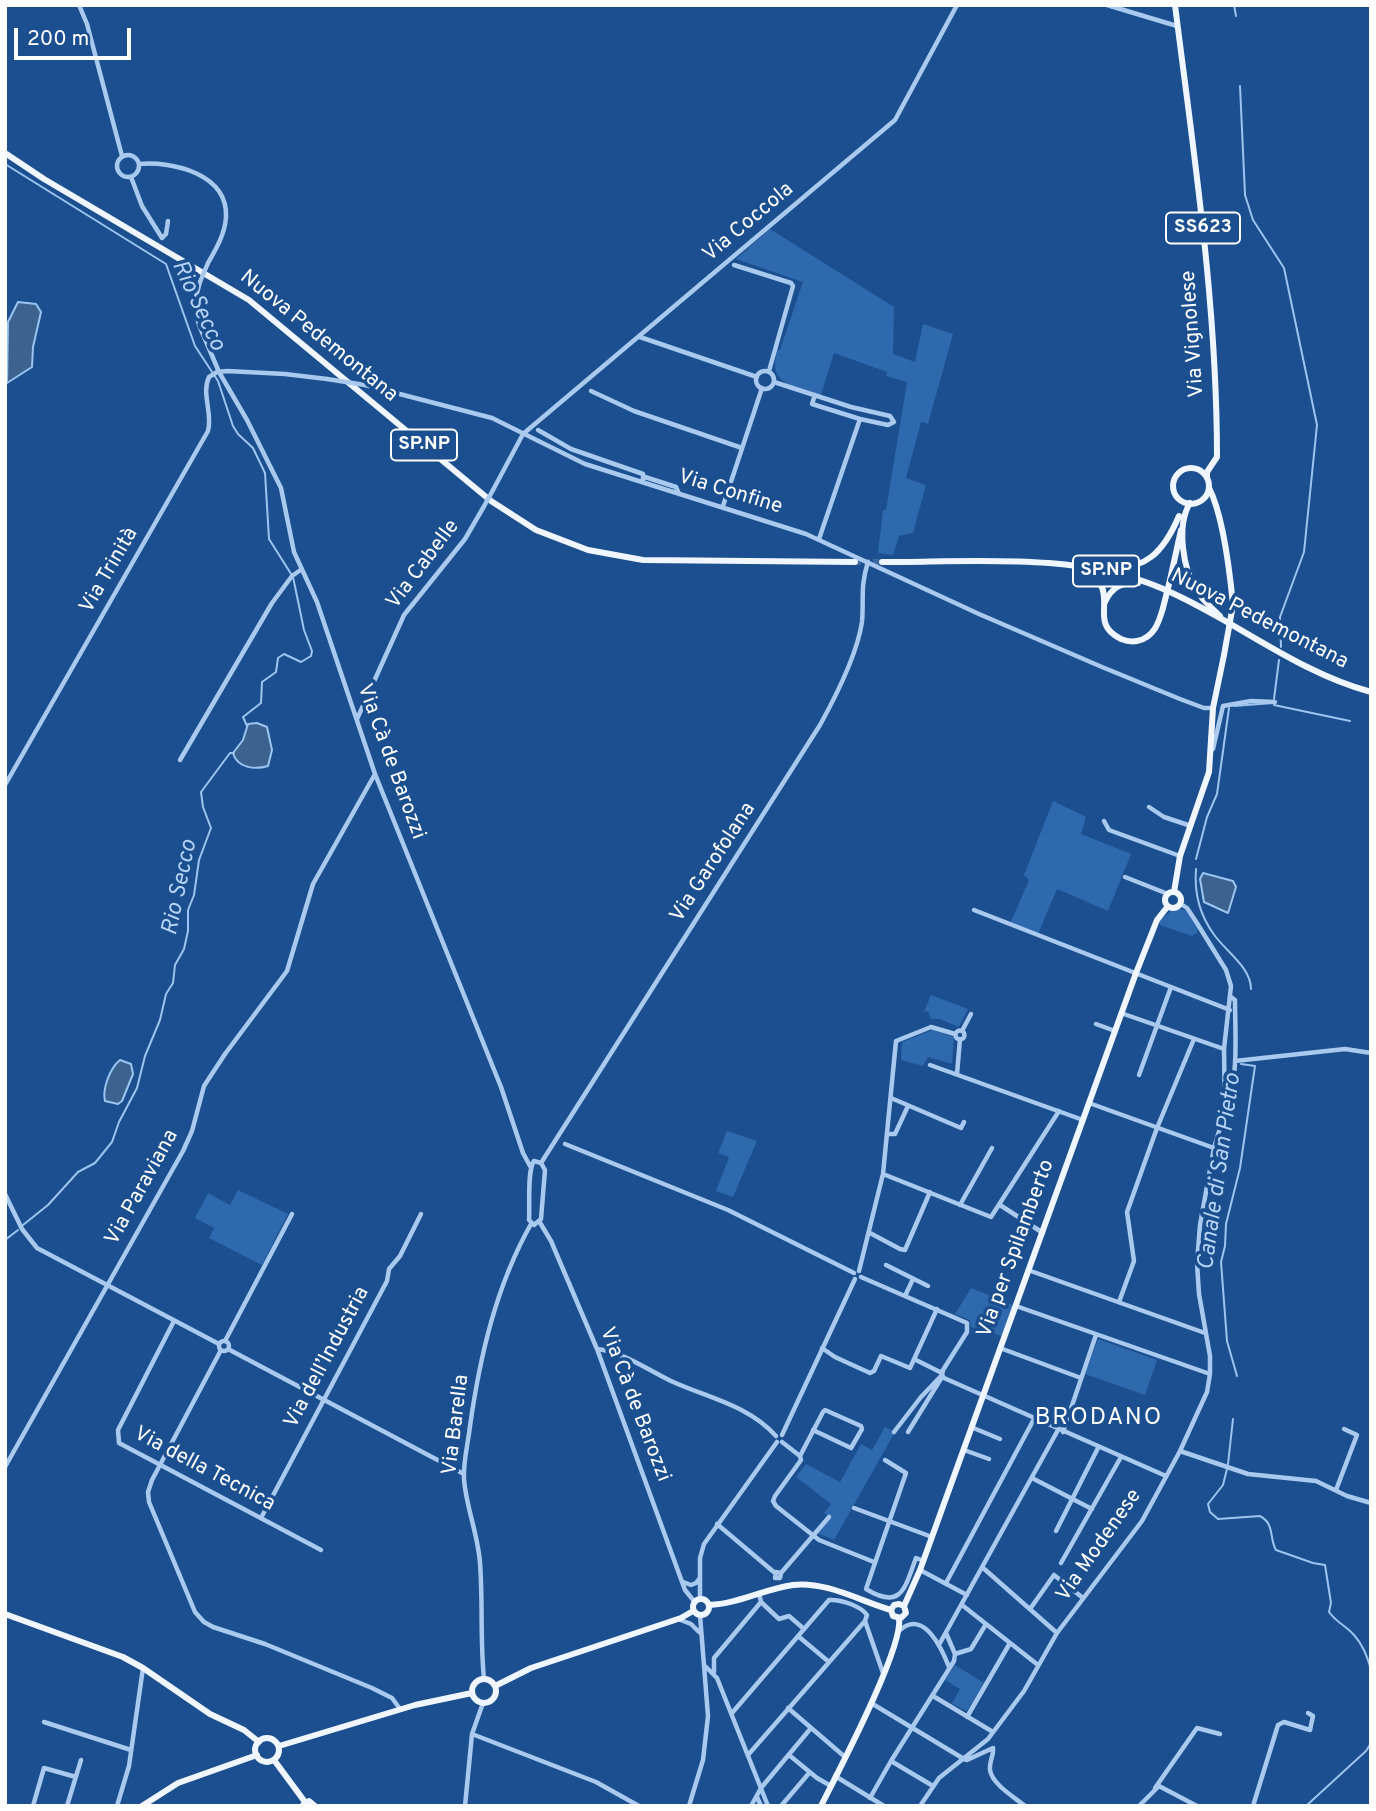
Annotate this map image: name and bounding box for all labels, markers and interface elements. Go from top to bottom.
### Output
scale bar [18,14,135,58]
text: 200 m [27,26,89,53]
street label: Via Coccola [699,178,799,268]
road number: SS623 [1166,212,1240,244]
water label: Rio Secco [164,256,230,356]
street label: Nuova Pedemontana [234,266,402,408]
street label: Via Vignolese [1177,270,1211,398]
road number: SP.NP [391,430,457,460]
street label: Via Confine [675,465,785,521]
street label: Via Cabelle [382,515,466,615]
street label: Via Trinità [75,524,145,618]
road number: SP.NP [1073,556,1139,586]
street label: Nuova Pedemontana [1166,564,1352,676]
street label: Via Cà de Barozzi [350,681,430,843]
street label: Via Garofolana [666,798,762,928]
water label: Rio Secco [157,838,205,938]
water label: Canale di San Pietro [1194,1072,1248,1272]
street label: Via Paraviana [101,1126,185,1250]
street label: Via per Spilamberto [973,1156,1061,1342]
street label: Via dell’Industria [280,1283,376,1433]
street label: Via Cà de Barozzi [593,1324,675,1486]
street label: Via Barella [438,1373,476,1477]
district label: BRODANO [1036,1405,1162,1433]
street label: Via della Tecnica [129,1422,279,1518]
street label: Via Modenese [1052,1485,1148,1607]

